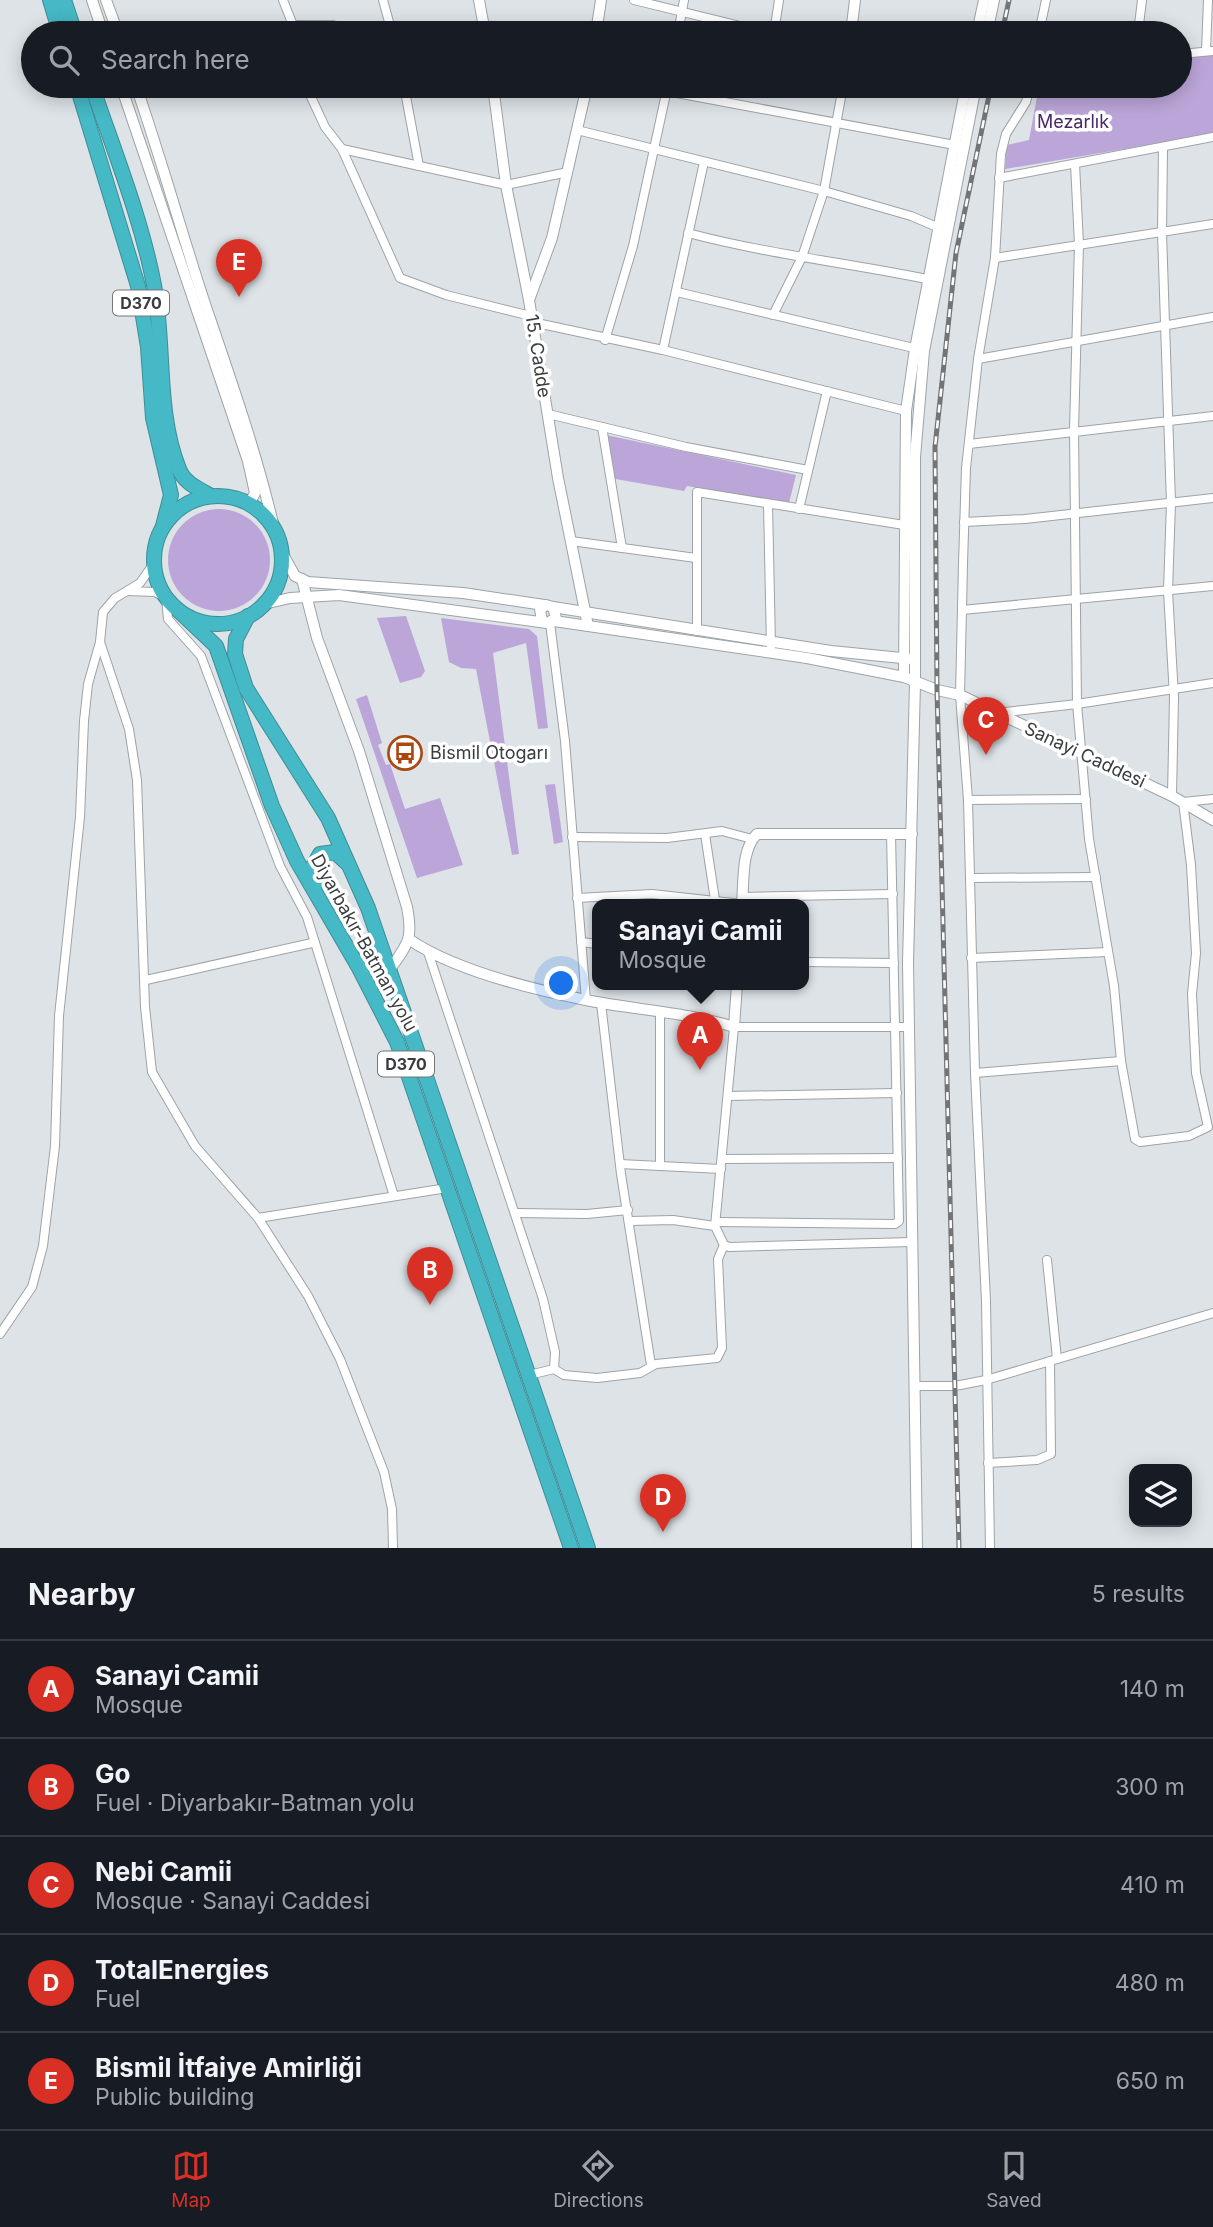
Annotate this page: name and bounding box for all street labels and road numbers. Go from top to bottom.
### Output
road number: D370 [113,290,169,316]
street label: 15. Cadde [522,313,555,399]
street label: Sanayi Caddesi [1021,717,1149,792]
street label: Diyarbakır-Batman yolu [307,850,422,1035]
road number: D370 [378,1052,434,1076]

